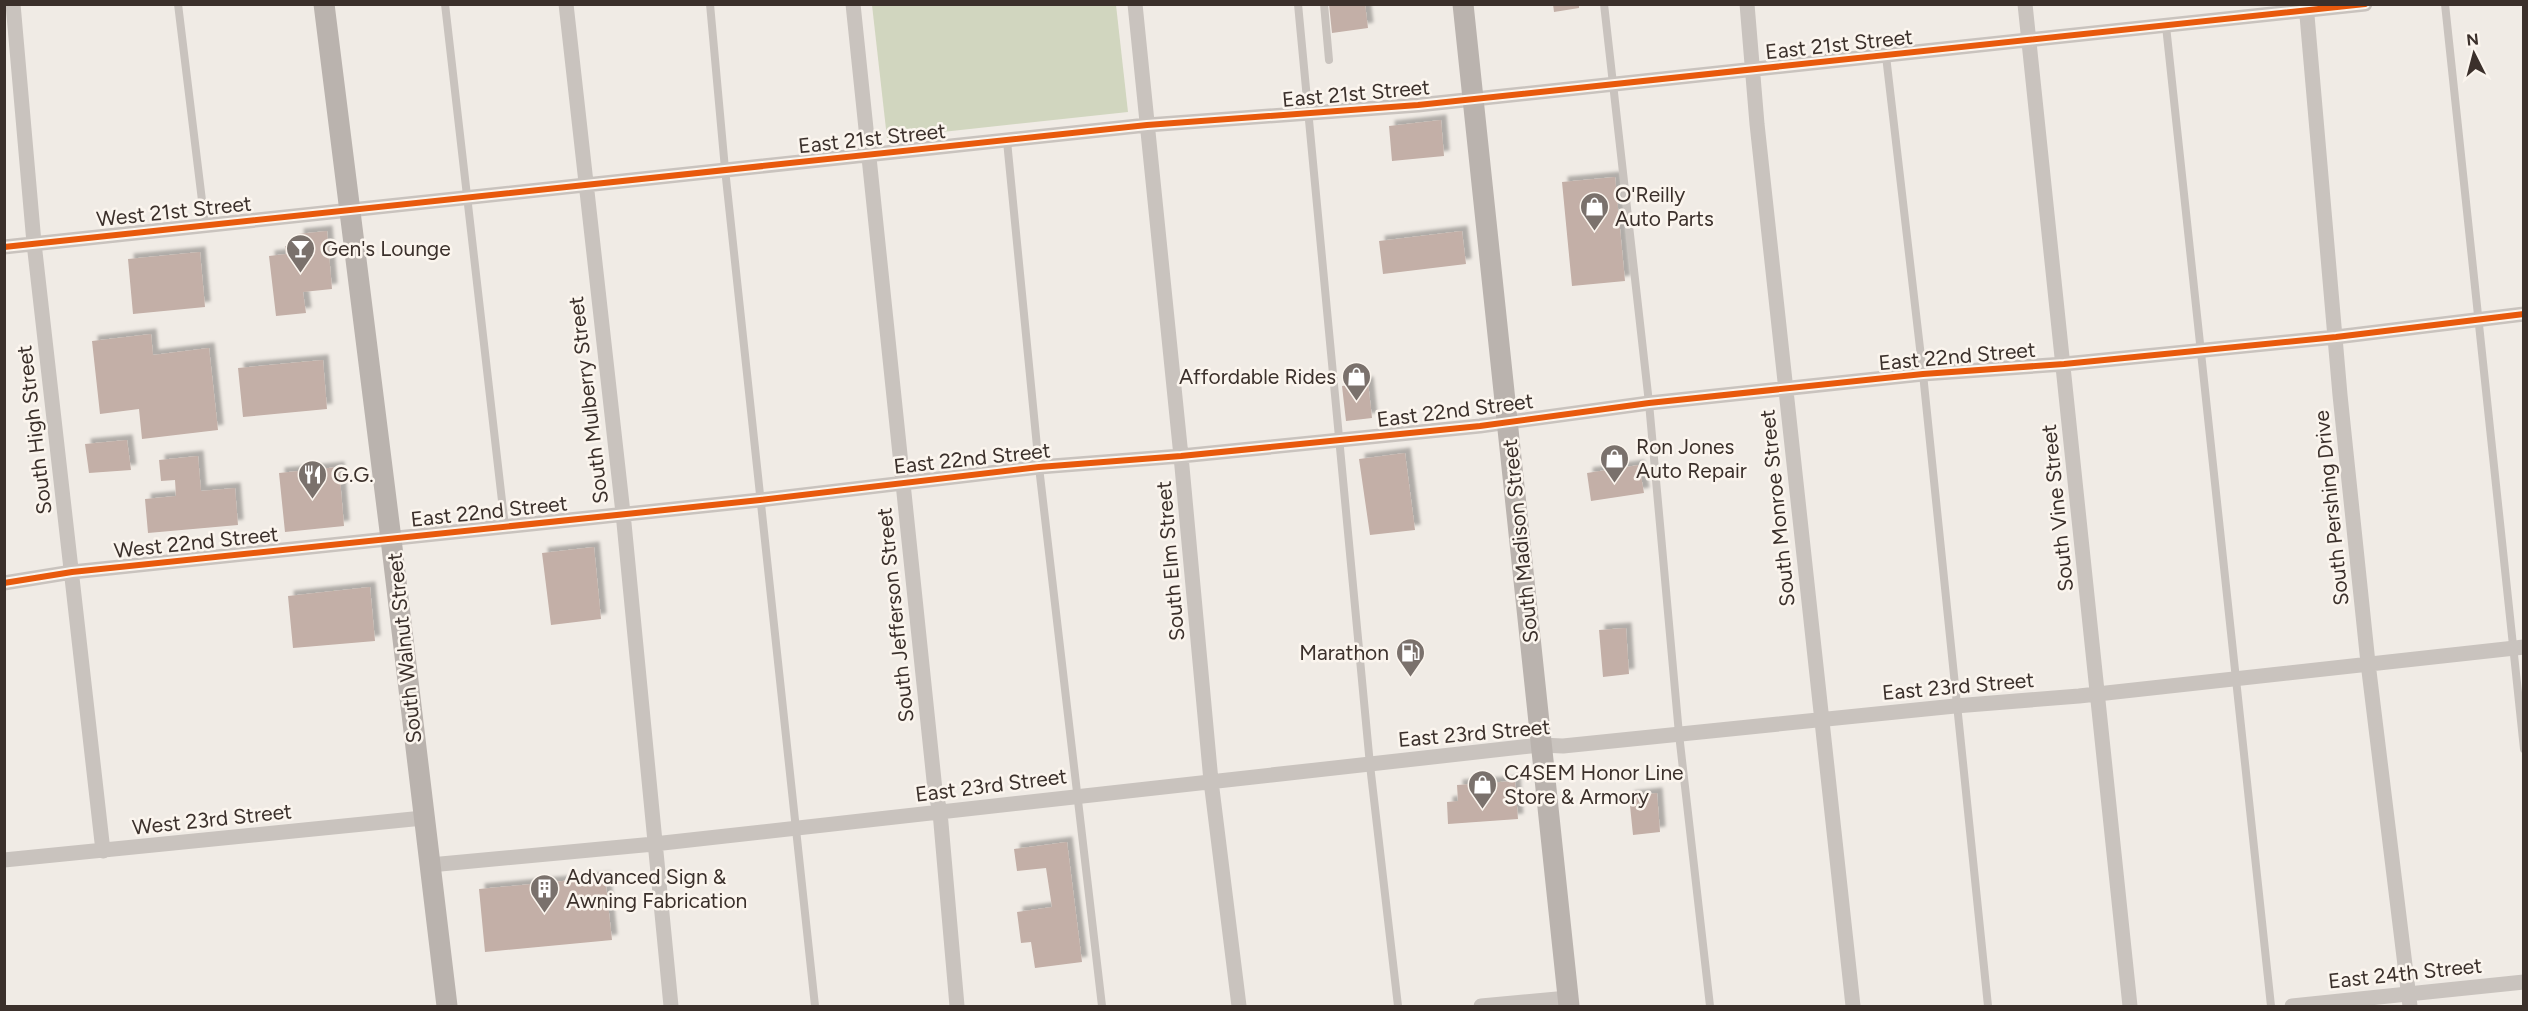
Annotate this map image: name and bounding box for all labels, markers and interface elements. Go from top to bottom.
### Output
street label: East 21st Street [1764,24,1914,64]
north arrow [2444,24,2504,84]
text: N [2465,29,2480,50]
street label: East 21st Street [1281,74,1431,112]
street label: East 21st Street [797,118,947,158]
place label: O'Reilly Auto Parts [1615,182,1714,231]
street label: West 21st Street [95,190,253,232]
shop icon: O'Reilly Auto Parts [1578,190,1610,232]
bar icon: Gen's Lounge [285,232,317,274]
place label: Gen's Lounge [322,236,451,261]
street label: South Mulberry Street [563,295,613,505]
street label: East 22nd Street [1877,337,2037,375]
street label: South High Street [11,344,57,516]
shop icon: Affordable Rides [1341,360,1373,402]
place label: Affordable Rides [1179,364,1336,389]
street label: East 22nd Street [1375,388,1535,432]
street label: South Monroe Street [1754,408,1800,608]
street label: South Pershing Drive [2308,409,2354,607]
street label: South Vine Street [2036,423,2078,593]
place label: Ron Jones Auto Repair [1636,434,1747,483]
street label: East 22nd Street [892,437,1052,479]
street label: South Madison Street [1497,438,1543,644]
shop icon: Ron Jones Auto Repair [1599,442,1631,484]
restaurant icon: G.G. [296,458,328,500]
place label: G.G. [333,462,374,487]
street label: South Elm Street [1151,480,1189,642]
street label: East 22nd Street [409,490,569,532]
street label: South Jefferson Street [871,506,919,724]
street label: West 22nd Street [113,521,280,563]
street label: South Walnut Street [382,551,426,745]
fuel station icon: Marathon [1394,636,1426,678]
place label: Marathon [1299,640,1389,665]
street label: East 23rd Street [1881,667,2035,705]
street label: East 23rd Street [1397,714,1551,752]
place label: C4SEM Honor Line Store & Armory [1504,760,1684,809]
street label: East 23rd Street [914,763,1068,807]
shop icon: C4SEM Honor Line Store & Armory [1467,768,1499,810]
street label: West 23rd Street [131,798,293,840]
place label: Advanced Sign & Awning Fabrication [566,864,747,913]
building icon: Advanced Sign & Awning Fabrication [529,872,561,914]
street label: East 24th Street [2327,952,2483,994]

